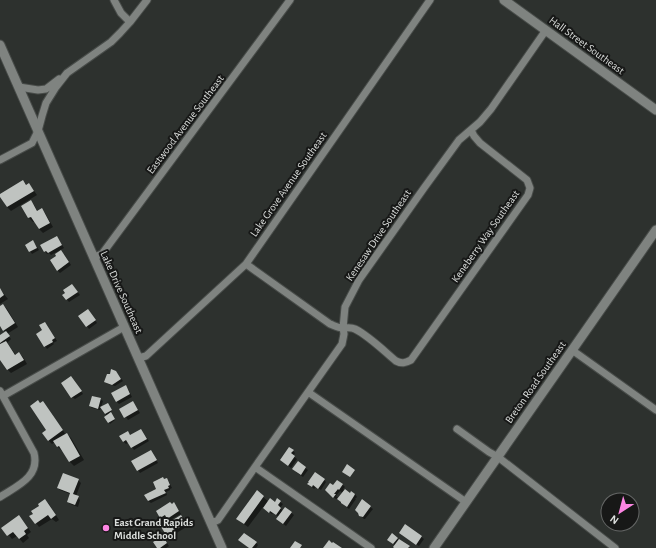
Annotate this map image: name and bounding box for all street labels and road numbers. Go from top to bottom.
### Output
street label: Hall Street Southeast [547,14,627,77]
street label: Eastwood Avenue Southeast [145,73,226,176]
street label: Lake Grove Avenue Southeast [248,130,329,239]
street label: Kenesaw Drive Southeast [344,187,413,283]
street label: Keneberry Way Southeast [449,188,522,284]
street label: Lake Drive Southeast [98,249,145,336]
street label: Breton Road Southeast [503,339,568,425]

